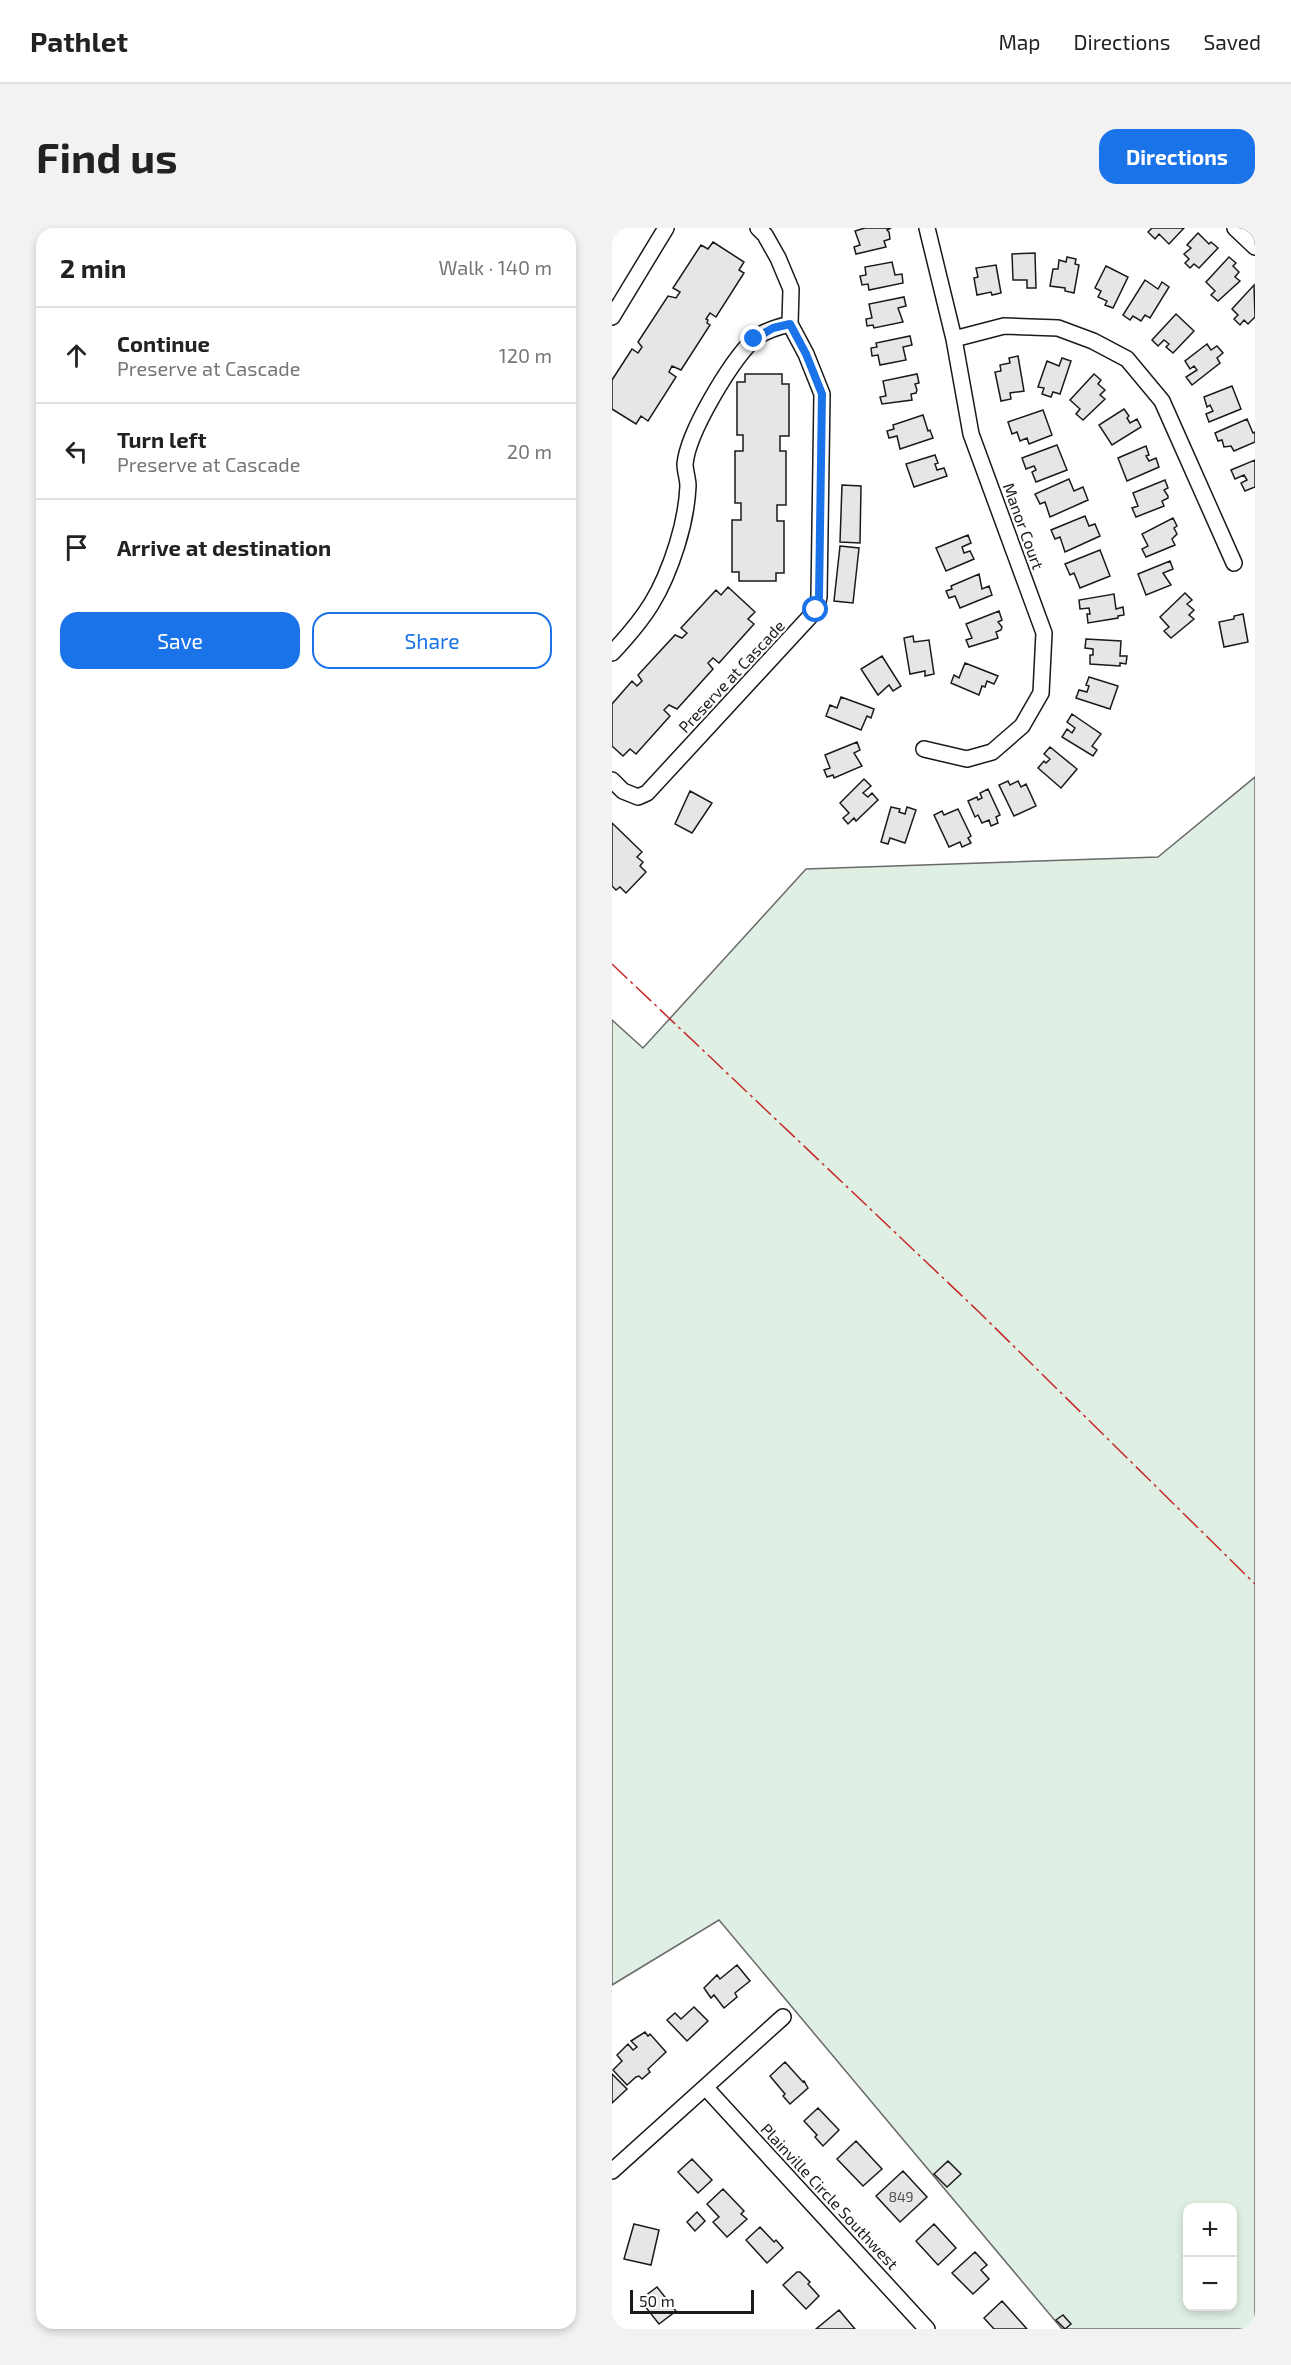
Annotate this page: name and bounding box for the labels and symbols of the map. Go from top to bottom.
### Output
route end [740,325,766,351]
street label: Manor Court [1000,480,1048,572]
route start [802,596,828,622]
street label: Preserve at Cascade [674,616,788,736]
street label: Plainville Circle Southwest [757,2119,903,2273]
house number: 849 [888,2188,914,2205]
scale bar [630,2287,754,2314]

